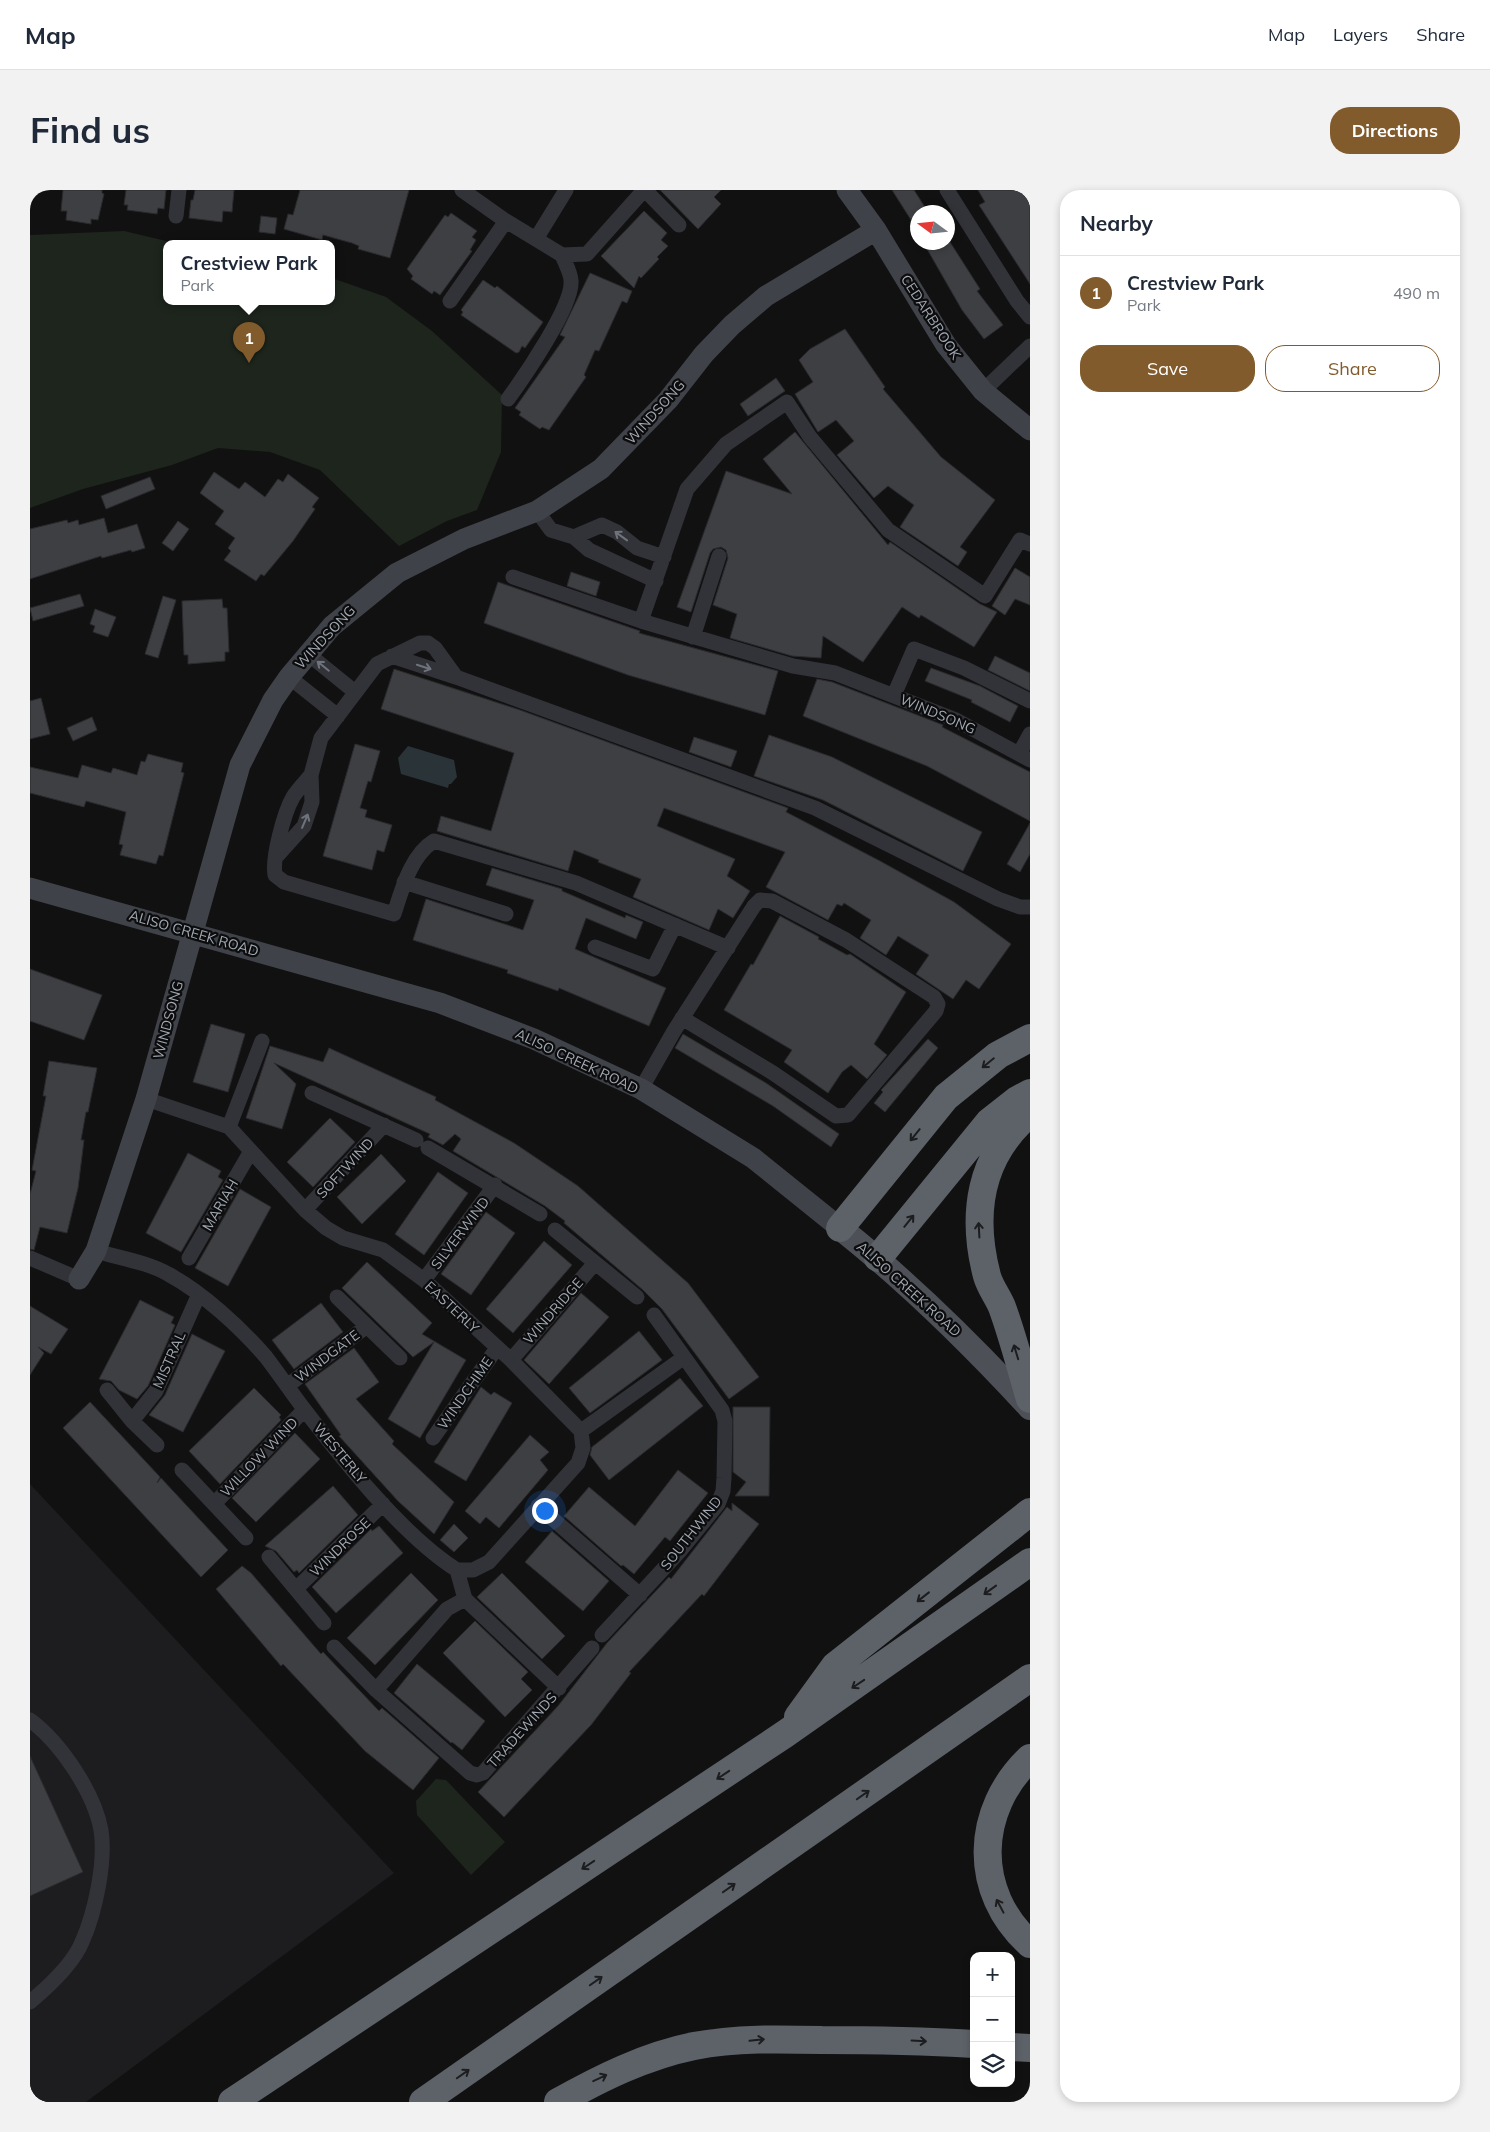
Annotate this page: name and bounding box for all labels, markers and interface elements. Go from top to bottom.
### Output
text: Map [25,20,76,50]
text: Map [1268,23,1305,46]
text: Layers [1333,23,1388,46]
text: Share [1416,23,1465,46]
button: Directions [1330,107,1460,154]
text: Find us [30,108,150,152]
north arrow [910,205,955,250]
text: Nearby [1080,210,1153,236]
popup [163,240,335,305]
text: Crestview Park [180,251,318,275]
street label: CEDARBROOK [897,271,966,364]
text: Crestview Park [1127,271,1264,295]
text: Park [180,275,214,295]
text: 1 [1091,283,1101,303]
text: 490 m [1393,283,1440,303]
text: Park [1127,295,1161,315]
pin: 1 [233,322,265,363]
button: Save [1080,345,1255,392]
button: Share [1265,345,1440,392]
street label: WINDSONG [621,376,689,448]
one-way arrow [614,531,628,541]
street label: WINDSONG [291,601,359,673]
one-way arrow [317,661,330,672]
one-way arrow [416,662,432,672]
street label: WINDSONG [898,690,978,738]
one-way arrow [301,814,311,829]
street label: ALISO CREEK ROAD [127,906,261,960]
street label: WINDSONG [149,979,187,1061]
street label: ALISO CREEK ROAD [512,1025,642,1097]
one-way arrow [982,1057,995,1068]
one-way arrow [910,1128,921,1141]
street label: SOFTWIND [312,1134,378,1202]
street label: MARIAH [198,1176,242,1234]
street label: SILVERWIND [427,1193,493,1273]
one-way arrow [903,1214,914,1227]
one-way arrow [975,1223,984,1239]
street label: ALISO CREEK ROAD [853,1237,965,1341]
street label: WINDRIDGE [519,1274,587,1348]
street label: EASTERLY [421,1277,483,1337]
street label: WINDGATE [291,1326,363,1386]
street label: MISTRAL [149,1329,190,1391]
one-way arrow [1010,1345,1020,1361]
street label: WINDCHIME [433,1353,497,1433]
street label: WILLOW WIND [216,1413,302,1501]
street label: WESTERLY [310,1419,371,1487]
street label: SOUTHWIND [656,1492,726,1574]
your location [532,1498,558,1524]
street label: WINDROSE [306,1514,374,1580]
one-way arrow [984,1585,998,1595]
one-way arrow [917,1591,930,1602]
one-way arrow [851,1679,865,1689]
street label: TRADEWINDS [483,1688,561,1772]
one-way arrow [716,1770,730,1780]
one-way arrow [856,1790,870,1800]
one-way arrow [581,1860,595,1870]
one-way arrow [722,1883,736,1893]
one-way arrow [995,1899,1005,1914]
map controls [970,1952,1015,2087]
button: + [970,1952,1015,1997]
one-way arrow [589,1976,603,1986]
button: − [970,1997,1015,2042]
one-way arrow [748,2035,764,2045]
one-way arrow [910,2036,927,2046]
button: layers [970,2042,1015,2087]
one-way arrow [456,2069,470,2079]
one-way arrow [592,2073,607,2083]

